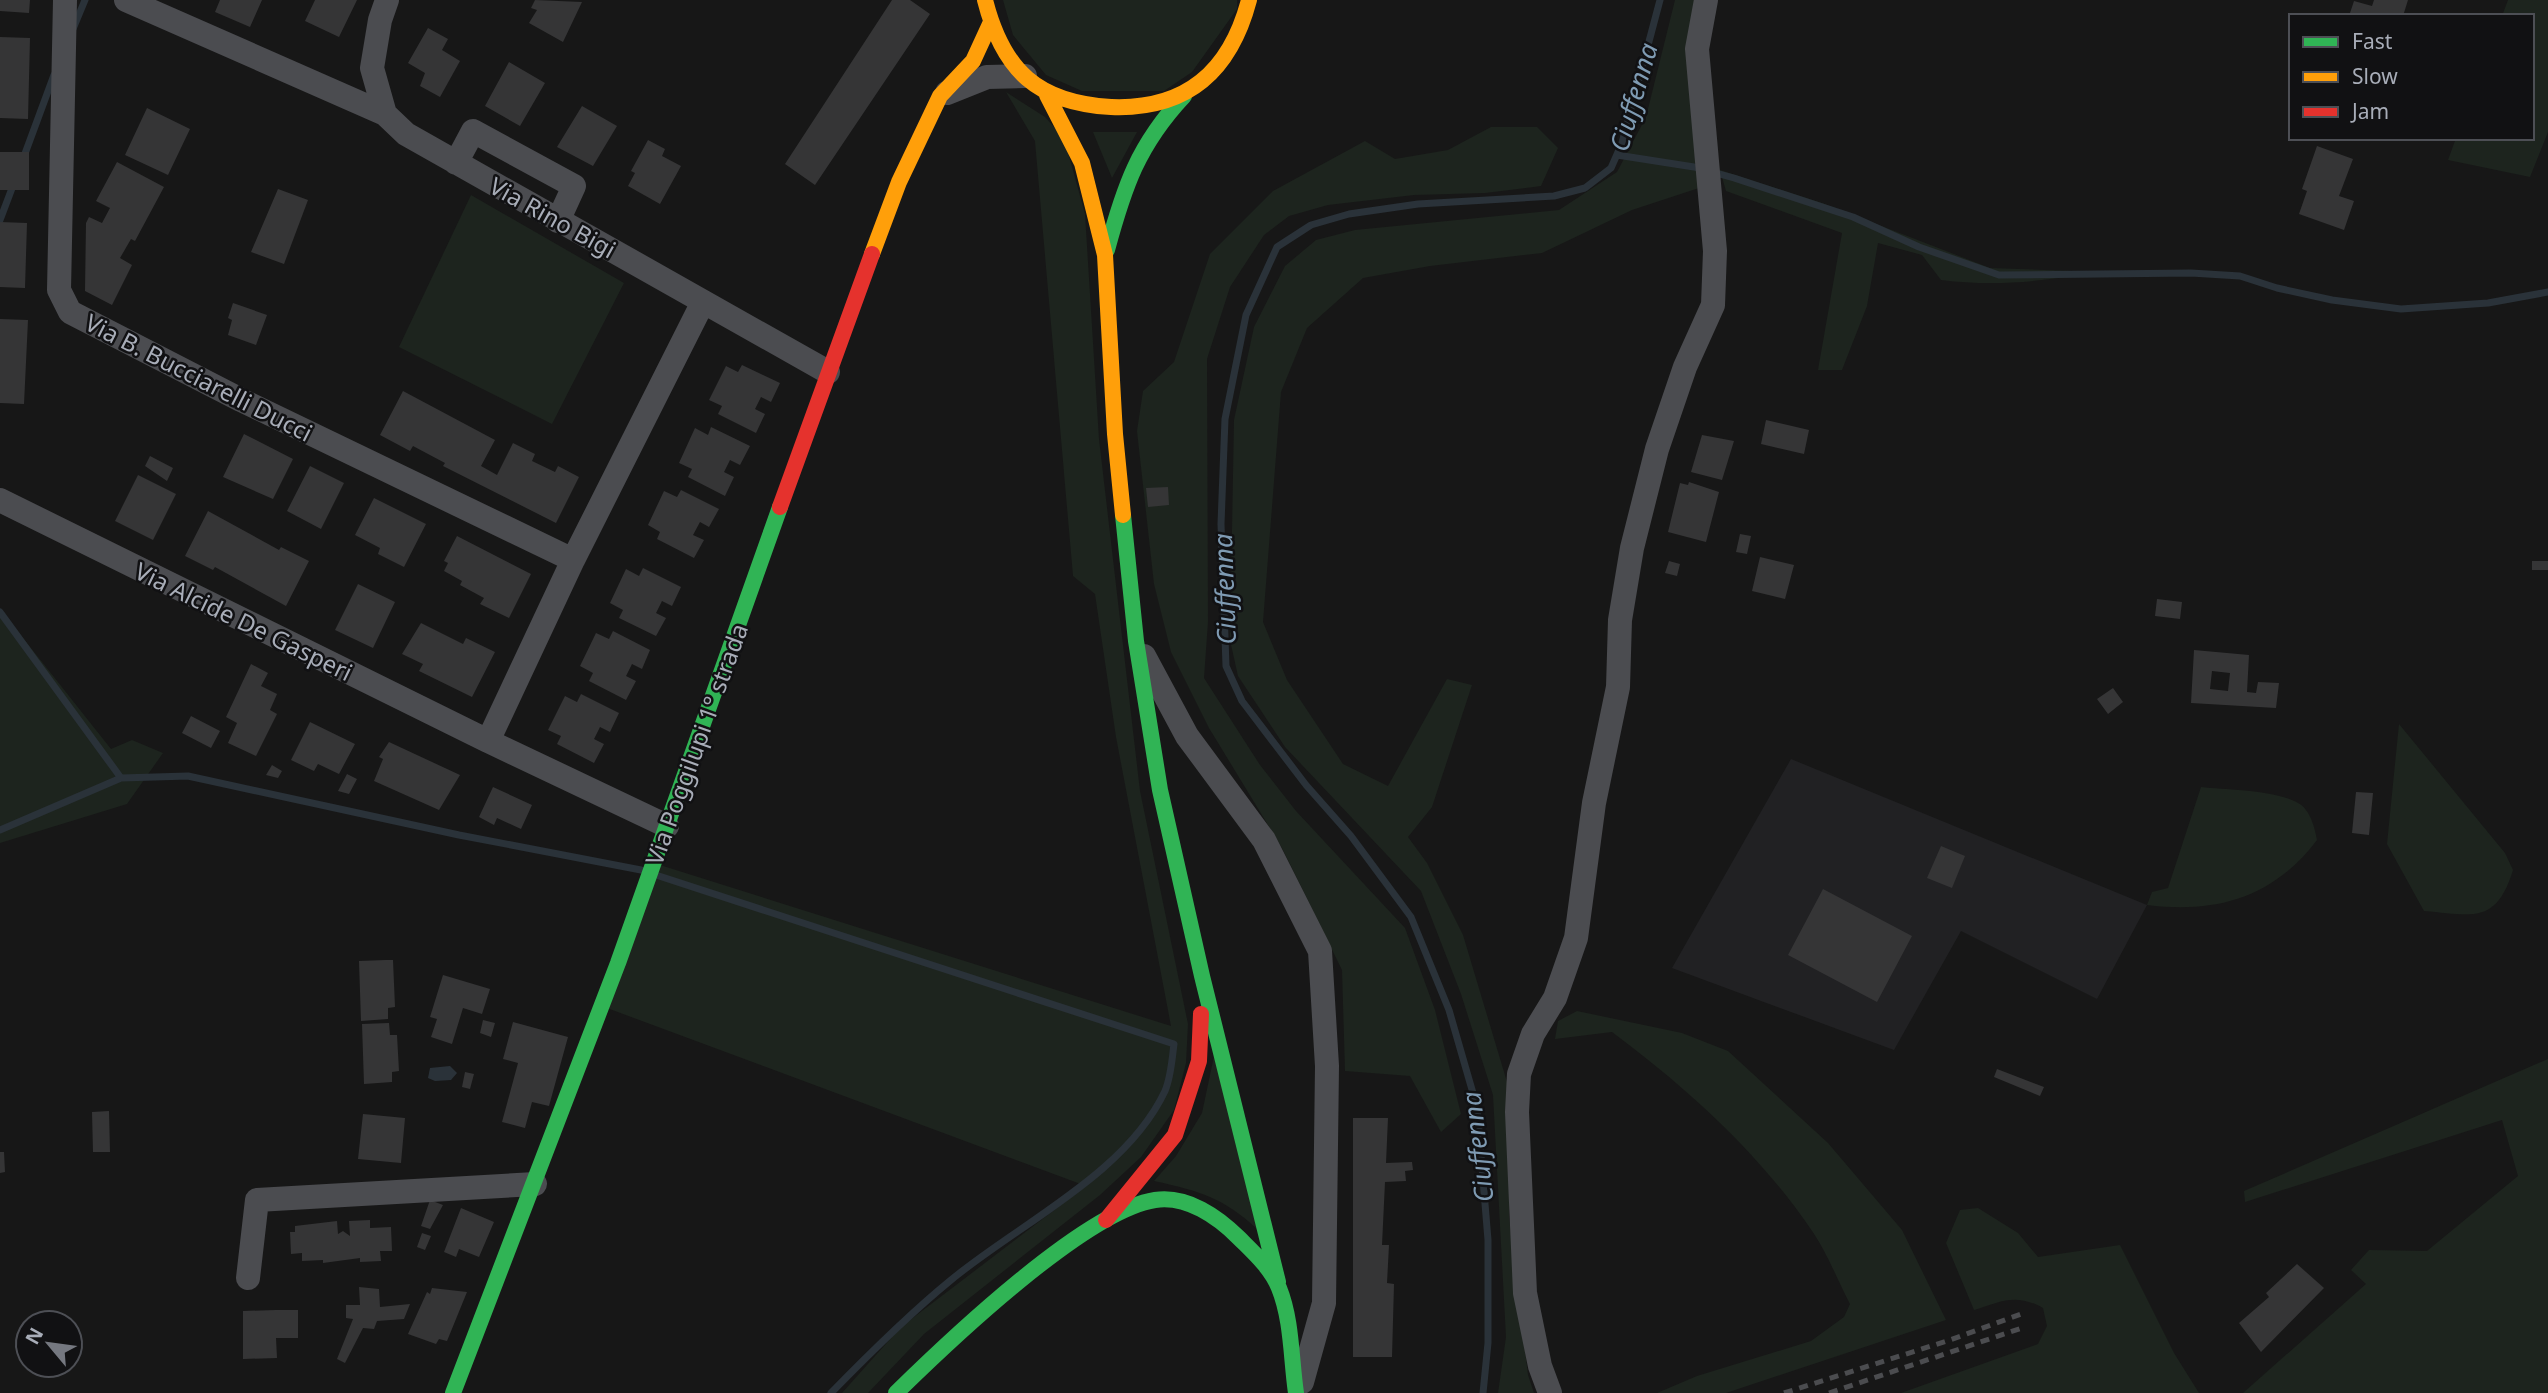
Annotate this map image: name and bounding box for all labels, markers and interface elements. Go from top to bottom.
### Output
legend [2289,14,2534,140]
text: Fast [2352,27,2393,55]
water label: Ciuffenna [1600,38,1666,156]
text: Slow [2352,62,2398,90]
text: Jam [2350,97,2389,125]
street label: Via Rino Bigi [484,169,622,265]
street label: Via B. Bucciarelli Ducci [80,305,318,449]
water label: Ciuffenna [1204,532,1244,645]
street label: Via Alcide De Gasperi [130,554,358,688]
street label: Via Poggilupi 1° strada [637,619,755,869]
water label: Ciuffenna [1452,1089,1502,1205]
north arrow [14,1309,84,1379]
text: N [19,1323,49,1349]

